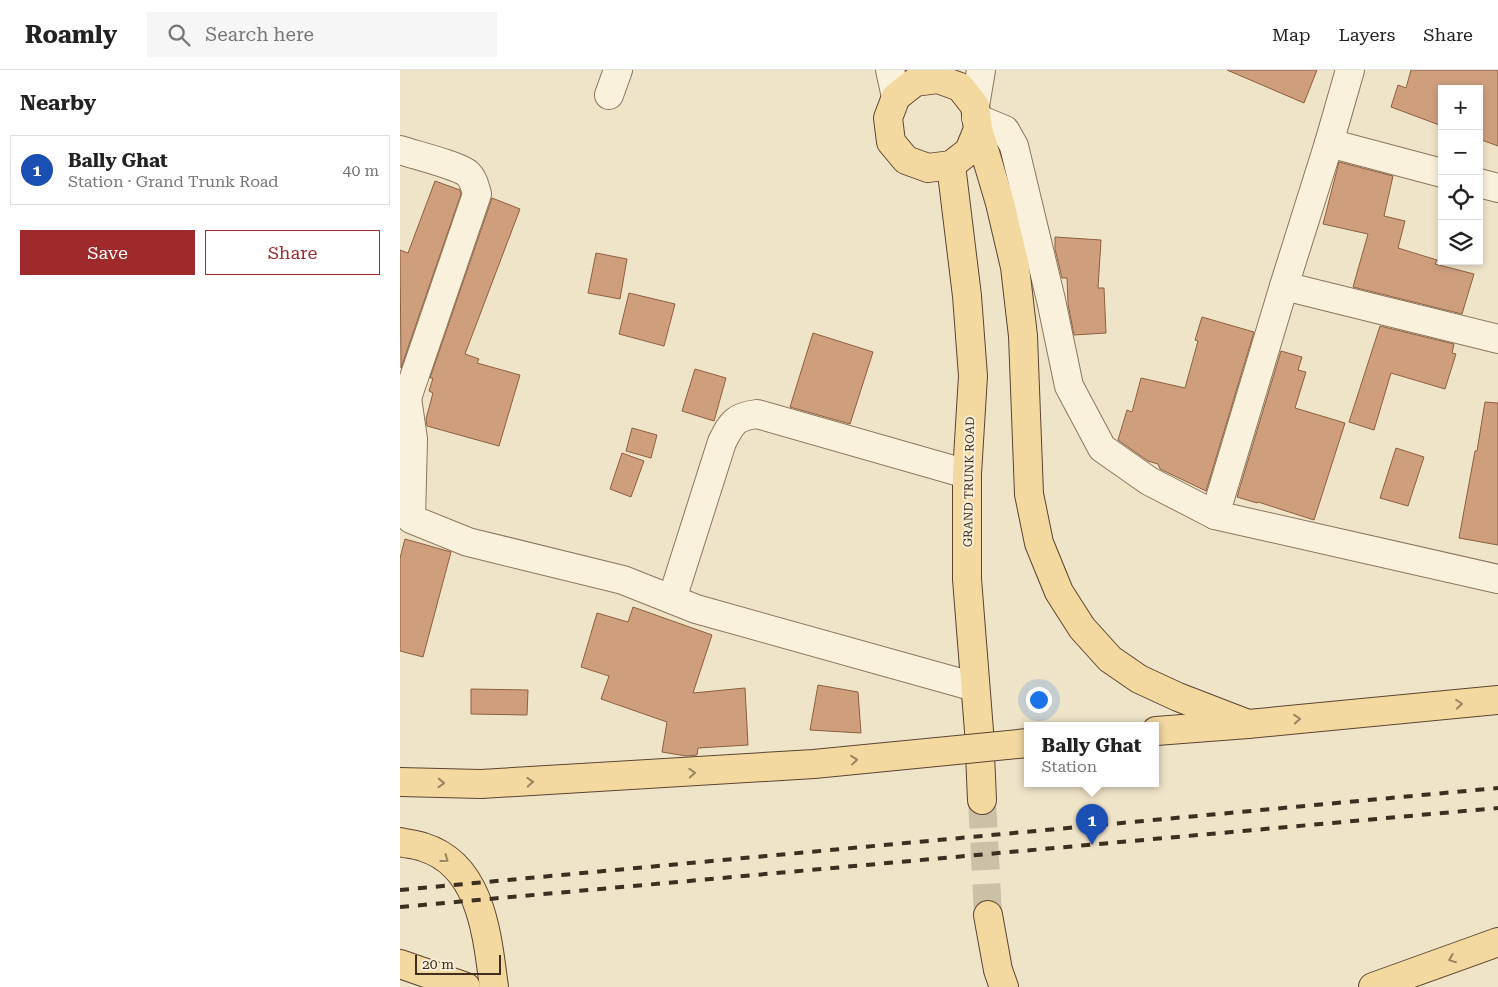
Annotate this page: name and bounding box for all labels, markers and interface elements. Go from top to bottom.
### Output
search box [147,12,497,57]
text: Roamly [25,21,117,49]
icon: search [165,21,193,49]
text: Search here [205,23,314,46]
text: Map [1272,24,1311,45]
text: Layers [1339,24,1395,45]
text: Share [1423,24,1473,45]
map controls [1438,85,1483,265]
button: + [1438,85,1483,130]
text: Nearby [20,91,96,115]
button: − [1438,130,1483,175]
text: Bally Ghat [68,149,168,172]
text: 1 [33,161,41,180]
text: 40 m [342,161,379,180]
text: Station · Grand Trunk Road [68,172,279,191]
button: locate [1438,175,1483,220]
button: layers [1438,220,1483,265]
button: Save [20,230,195,275]
button: Share [205,230,380,275]
street label: GRAND TRUNK ROAD [961,417,977,547]
your location [1026,687,1052,713]
one-way arrow [1455,699,1463,710]
one-way arrow [1293,714,1301,725]
popup [1024,722,1159,787]
text: Bally Ghat [1042,734,1141,757]
one-way arrow [850,755,858,766]
text: Station [1042,757,1097,776]
one-way arrow [688,767,696,778]
one-way arrow [526,776,534,787]
one-way arrow [437,778,445,788]
pin: 1 [1076,804,1108,845]
one-way arrow [439,853,449,862]
scale bar [415,952,501,975]
one-way arrow [1449,953,1457,963]
text: 20 m [422,956,454,972]

